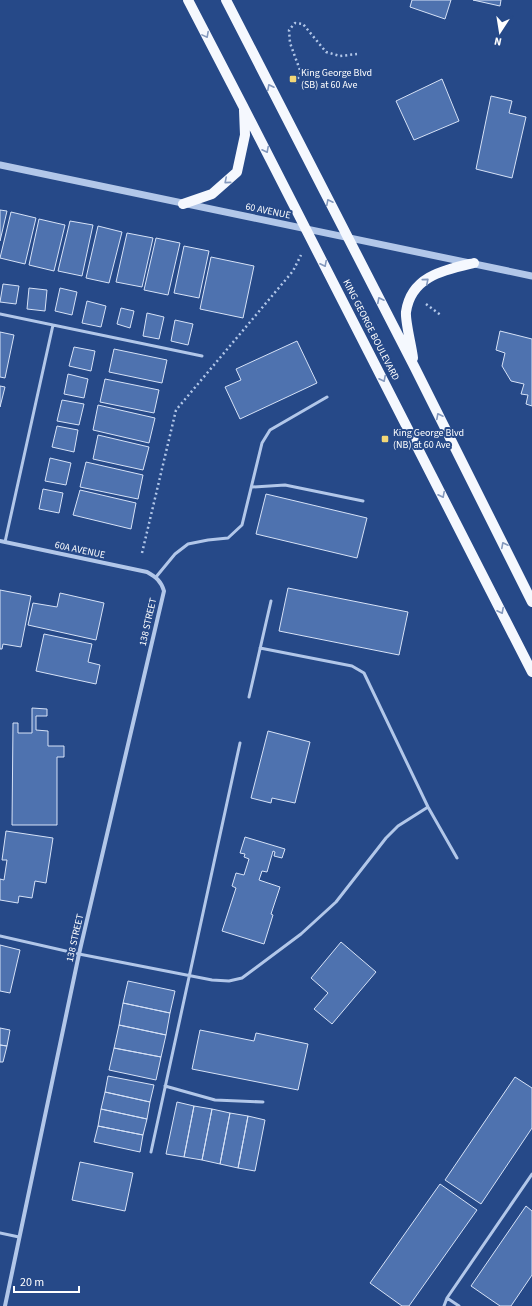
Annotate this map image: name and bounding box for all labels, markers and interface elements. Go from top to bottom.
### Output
north arrow [480,12,520,52]
one-way arrow [201,30,209,38]
text: N [493,33,503,49]
place label: King George Blvd (SB) at 60 Ave [301,66,372,92]
marker: King George Blvd (SB) at 60 Ave [288,74,298,84]
one-way arrow [267,83,275,91]
one-way arrow [261,146,269,153]
one-way arrow [224,176,231,183]
street label: 60 AVENUE [244,199,292,223]
one-way arrow [326,199,334,207]
one-way arrow [319,259,327,267]
street label: KING GEORGE BOULEVARD [339,277,403,383]
one-way arrow [421,278,428,285]
one-way arrow [377,297,385,305]
one-way arrow [378,375,386,383]
one-way arrow [436,413,444,421]
place label: King George Blvd (NB) at 60 Ave [393,426,464,452]
marker: King George Blvd (NB) at 60 Ave [380,434,390,444]
one-way arrow [437,491,445,498]
street label: 60A AVENUE [53,538,107,562]
one-way arrow [501,542,508,549]
street label: 138 STREET [136,596,160,647]
one-way arrow [496,607,504,614]
street label: 138 STREET [63,912,87,963]
scale bar [14,1268,79,1294]
text: 20 m [20,1274,44,1291]

